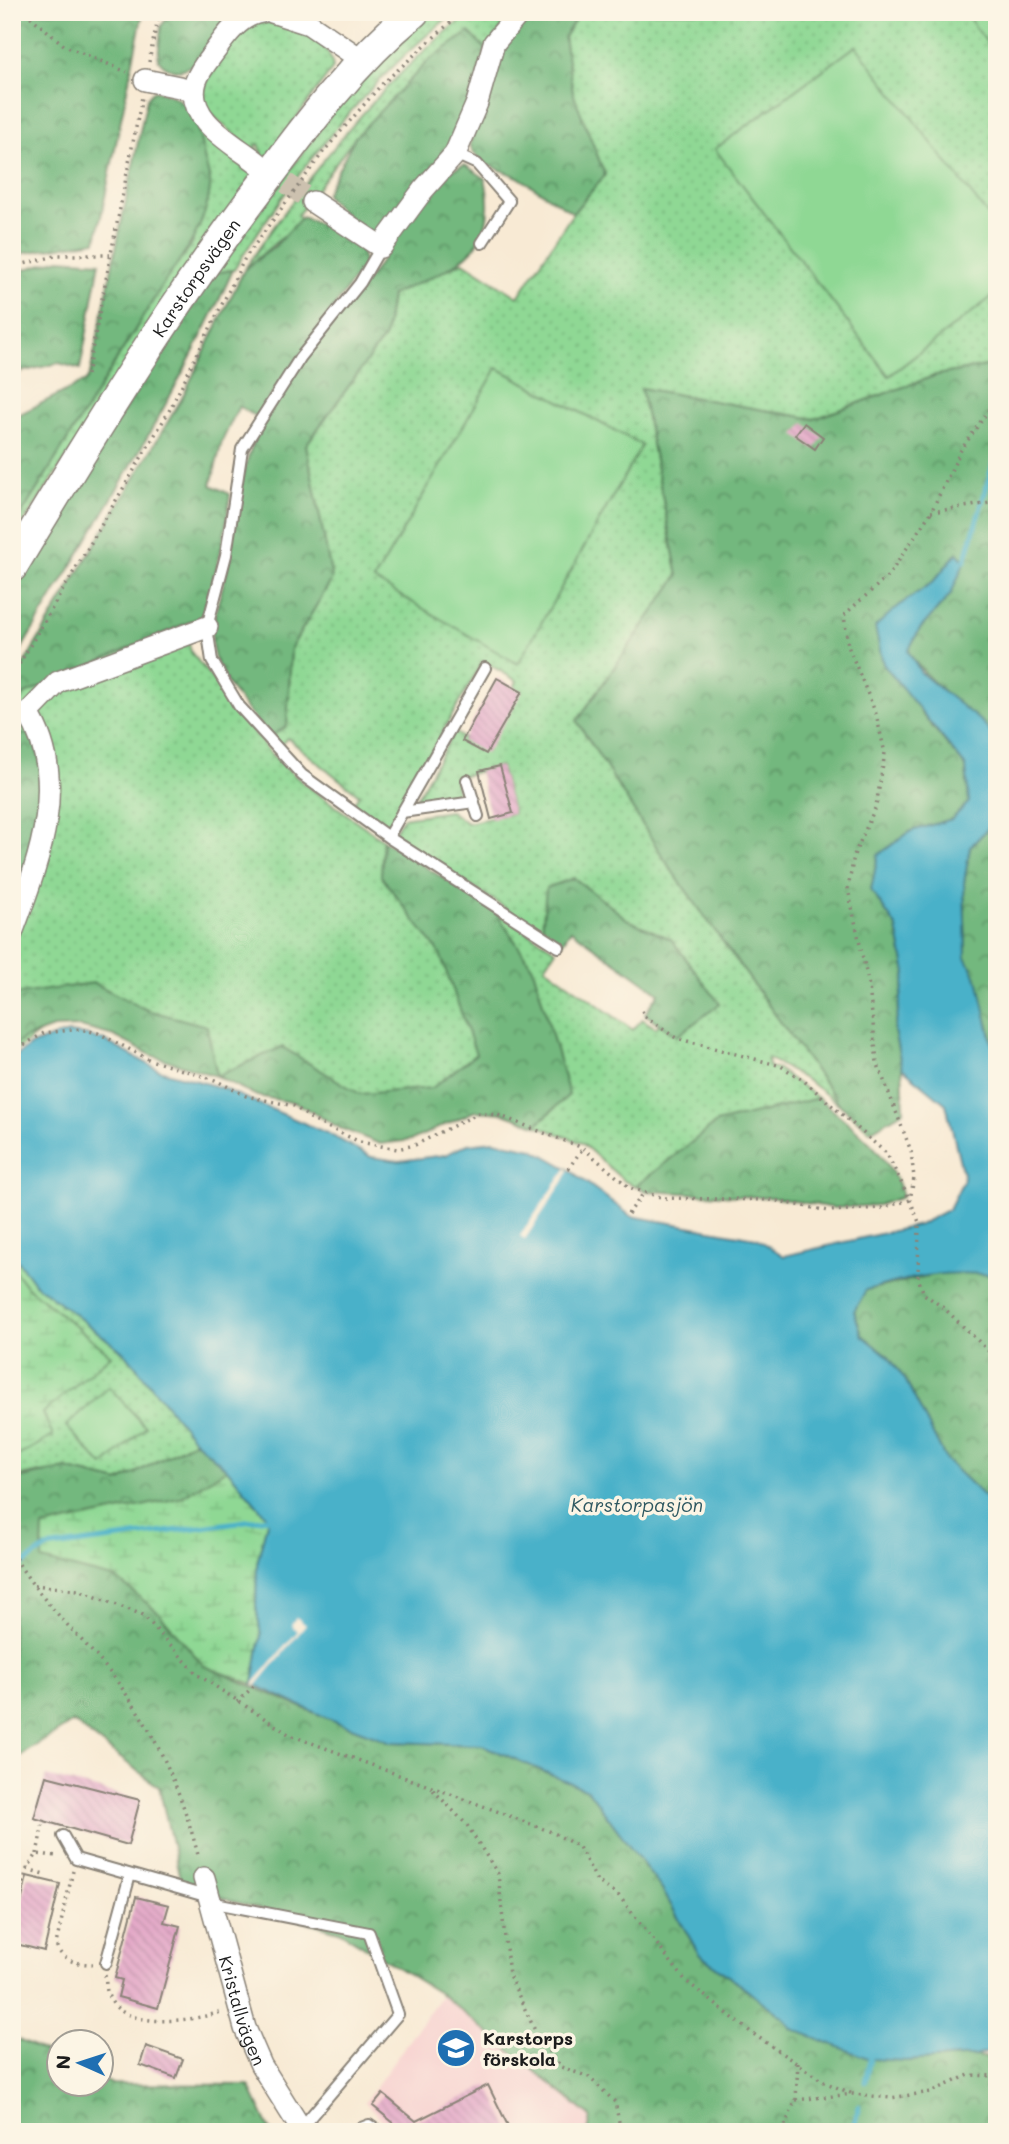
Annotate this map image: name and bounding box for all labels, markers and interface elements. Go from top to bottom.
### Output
street label: Karstorpsvägen [147,213,245,341]
water label: Karstorpasjön [571,1492,703,1517]
street label: Kristallvägen [214,1953,272,2069]
place label: Karstorps förskola [483,2026,573,2071]
school or university icon: Karstorps förskola [435,2027,477,2069]
north arrow [46,2028,116,2098]
text: N [50,2054,75,2070]

